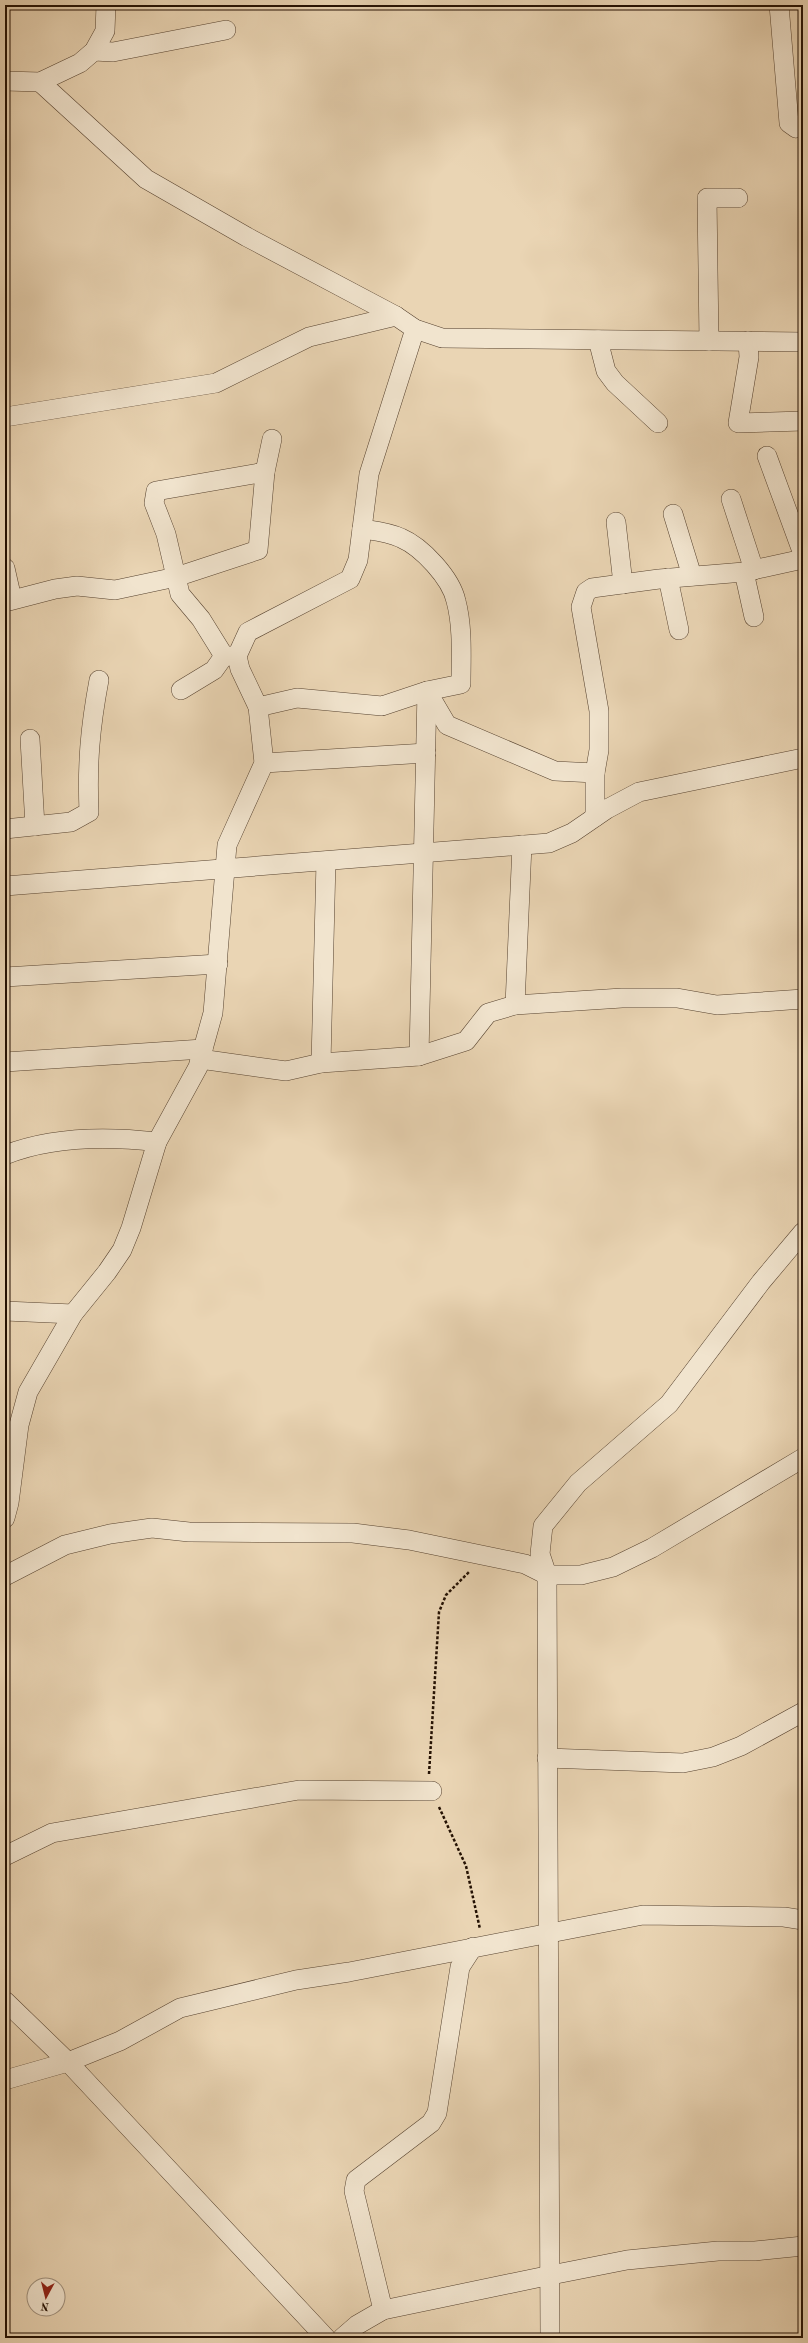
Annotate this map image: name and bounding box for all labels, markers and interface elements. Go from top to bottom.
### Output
north arrow [26,2277,66,2317]
text: N [40,2299,50,2311]

